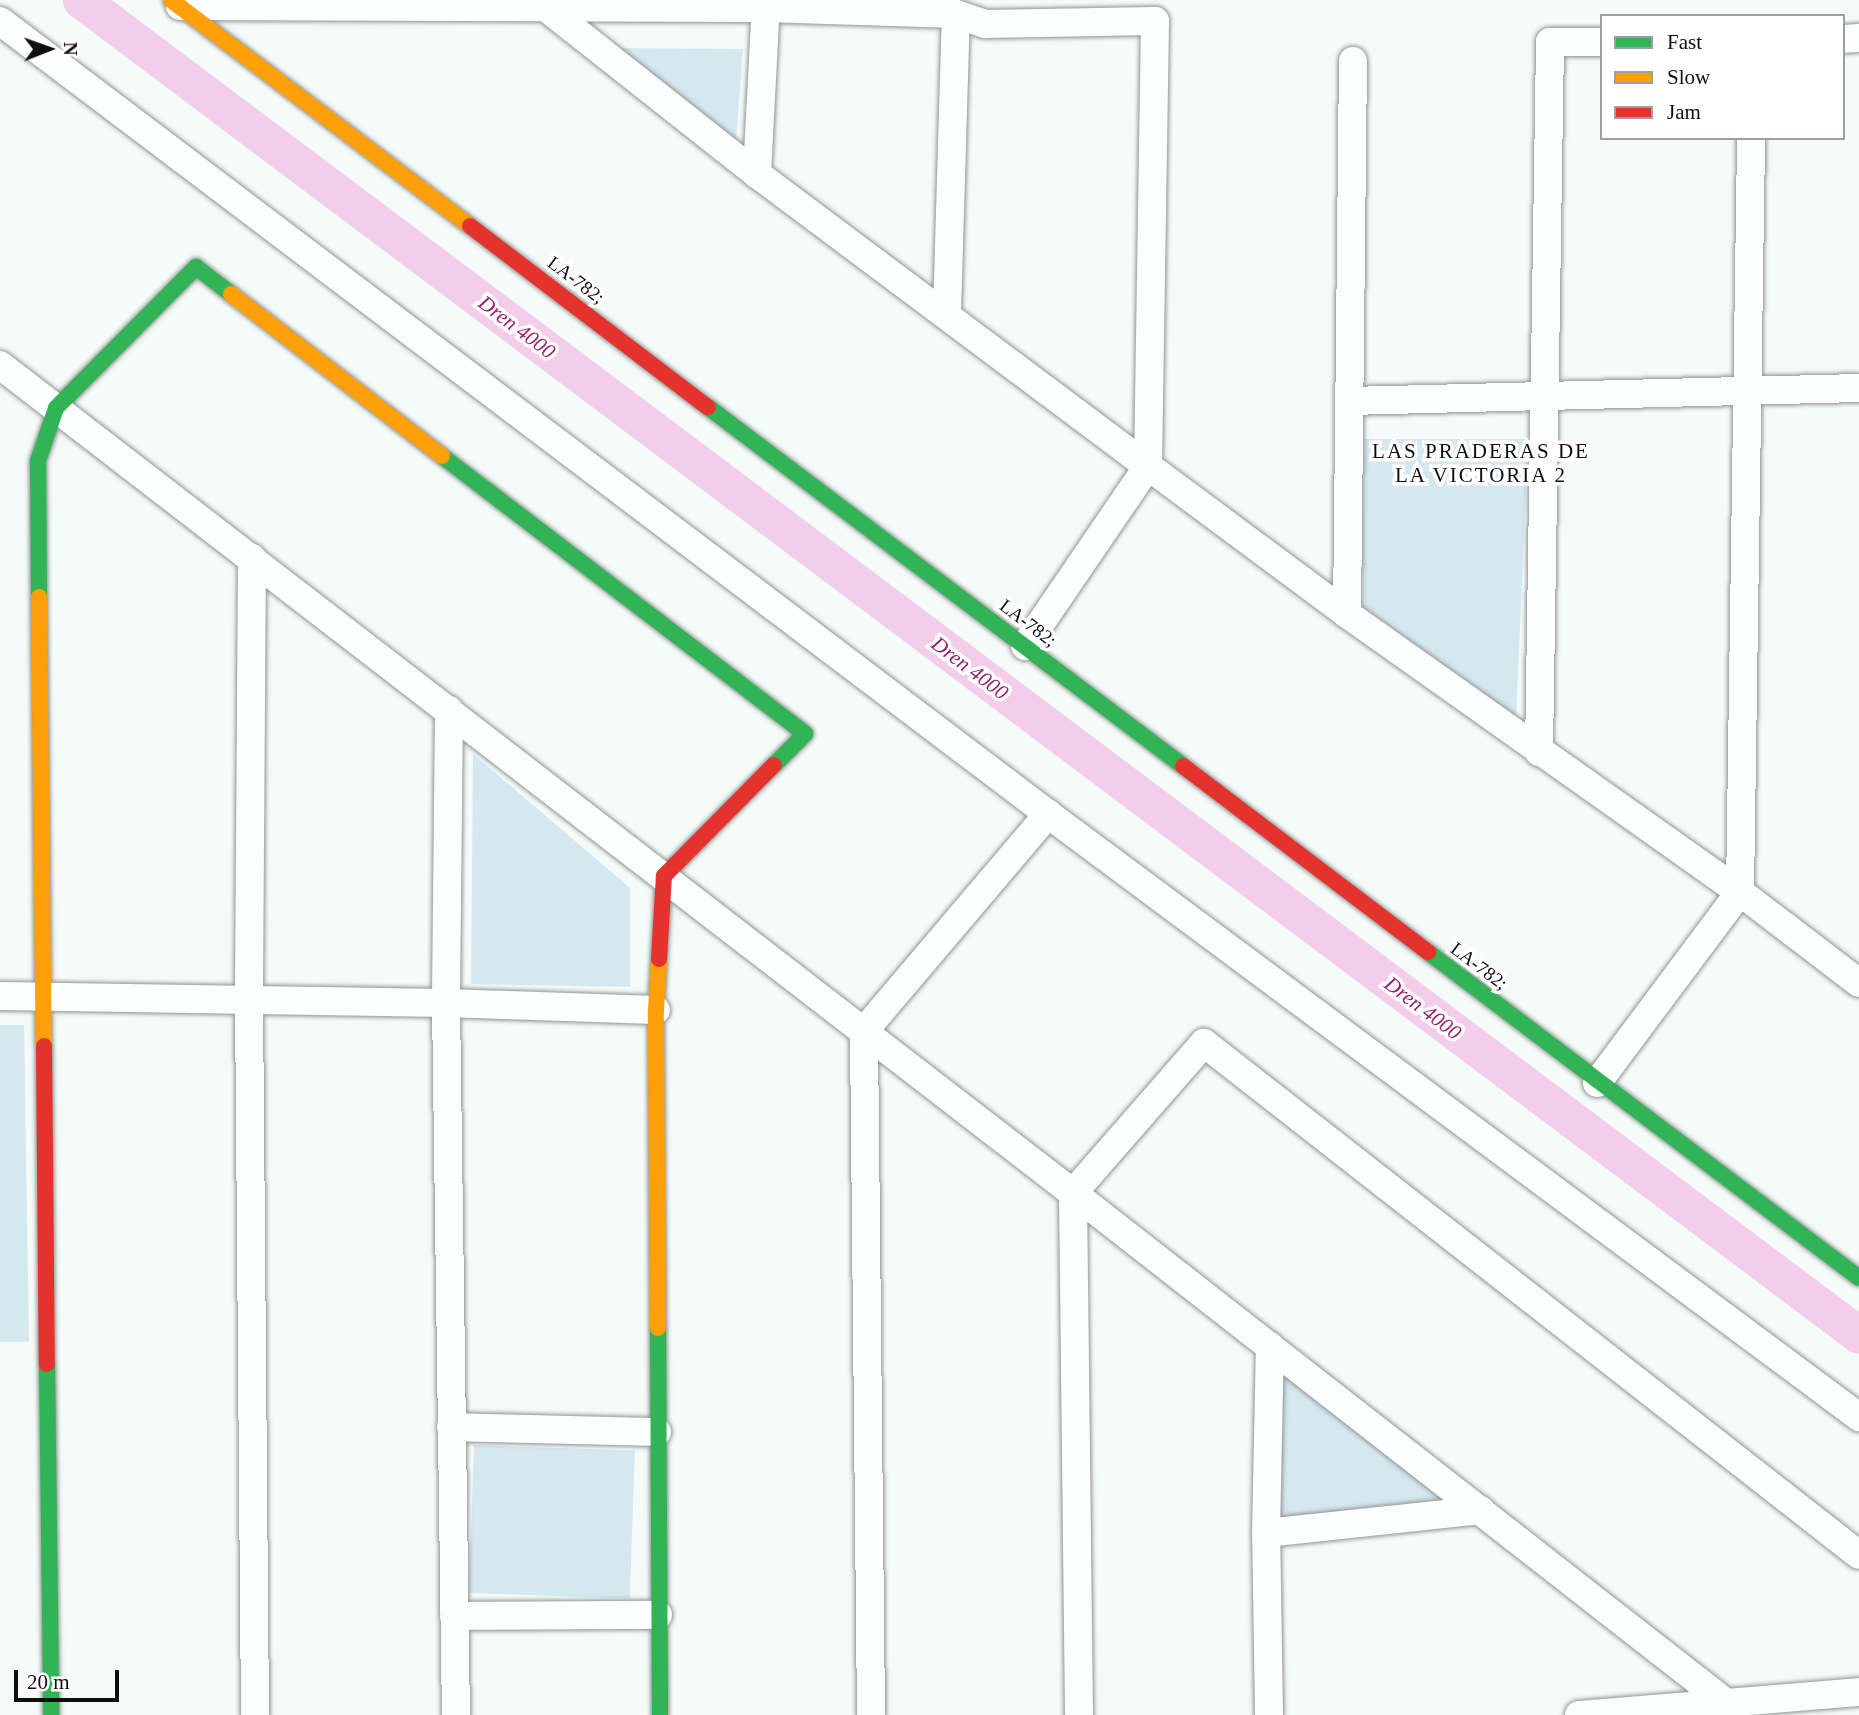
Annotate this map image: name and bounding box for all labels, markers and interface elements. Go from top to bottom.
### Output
north arrow [14,14,84,84]
legend [1600,14,1845,140]
text: Fast [1667,30,1702,54]
text: N [60,42,81,56]
text: Slow [1667,65,1710,89]
text: Jam [1667,100,1701,124]
street label: LA-782; [543,251,609,309]
water label: Dren 4000 [474,290,560,364]
district label: LAS PRADERAS DE LA VICTORIA 2 [1374,438,1588,488]
street label: LA-782; [995,594,1061,652]
water label: Dren 4000 [927,631,1013,705]
street label: LA-782; [1446,937,1512,995]
water label: Dren 4000 [1380,971,1466,1045]
scale bar [18,1656,122,1700]
text: 20 m [27,1670,70,1694]

